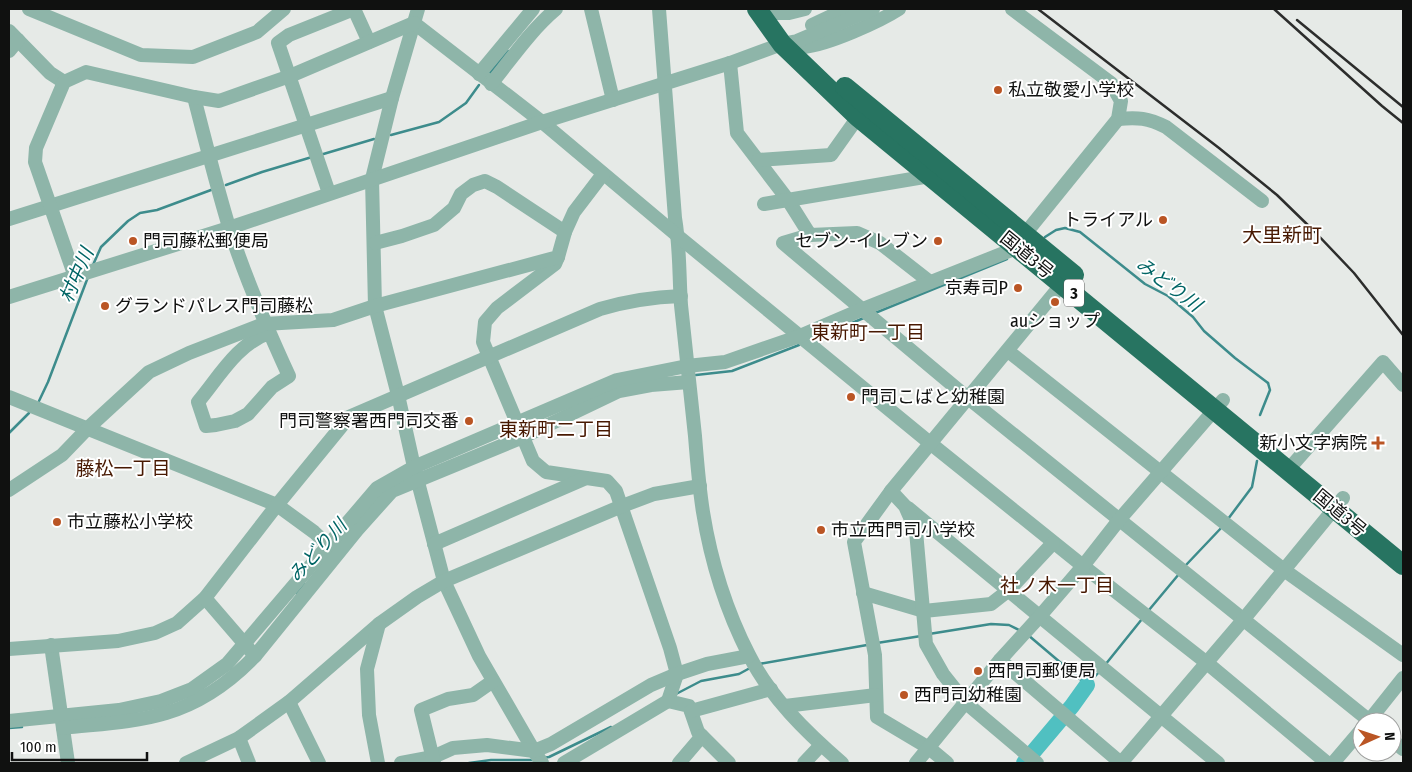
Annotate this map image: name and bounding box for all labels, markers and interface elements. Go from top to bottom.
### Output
place label: 私立敬愛小学校 [1008,79,1134,101]
marker: 私立敬愛小学校 [992,84,1004,96]
place label: トライアル [1063,209,1153,231]
marker: トライアル [1157,214,1169,226]
district label: 大里新町 [1242,223,1322,247]
street label: 国道3号 [996,227,1058,283]
place label: 門司藤松郵便局 [143,230,269,252]
place label: セブン-イレブン [795,230,928,252]
marker: 門司藤松郵便局 [127,235,139,247]
marker: セブン-イレブン [932,235,944,247]
water label: 村中川 [55,243,99,306]
water label: みどり川 [1131,252,1208,318]
place label: 京寿司P [945,277,1008,299]
road number: 3 [1064,280,1084,306]
marker: 京寿司P [1012,282,1024,294]
place label: グランドパレス門司藤松 [115,295,313,317]
marker: auショップ [1049,296,1061,308]
marker: グランドパレス門司藤松 [99,300,111,312]
place label: auショップ [1010,310,1100,332]
district label: 東新町一丁目 [811,321,925,344]
place label: 門司こばと幼稚園 [861,386,1005,408]
marker: 門司こばと幼稚園 [845,391,857,403]
place label: 門司警察署西門司交番 [279,410,459,432]
marker: 門司警察署西門司交番 [463,415,475,427]
district label: 東新町二丁目 [499,418,613,441]
place label: 新小文字病院 [1259,432,1367,454]
marker: 新小文字病院 [1371,436,1385,450]
district label: 藤松一丁目 [75,457,171,480]
street label: 国道3号 [1309,485,1371,541]
place label: 市立藤松小学校 [67,511,193,533]
water label: みどり川 [283,513,353,586]
marker: 市立藤松小学校 [51,516,63,528]
place label: 市立西門司小学校 [831,519,975,541]
marker: 市立西門司小学校 [815,524,827,536]
district label: 社ノ木一丁目 [1000,574,1114,597]
place label: 西門司郵便局 [988,660,1096,682]
marker: 西門司郵便局 [972,665,984,677]
place label: 西門司幼稚園 [914,684,1022,706]
marker: 西門司幼稚園 [898,689,910,701]
north arrow [1352,712,1402,762]
scale bar [12,730,148,762]
text: N [1381,732,1398,741]
text: 100 m [20,738,57,756]

